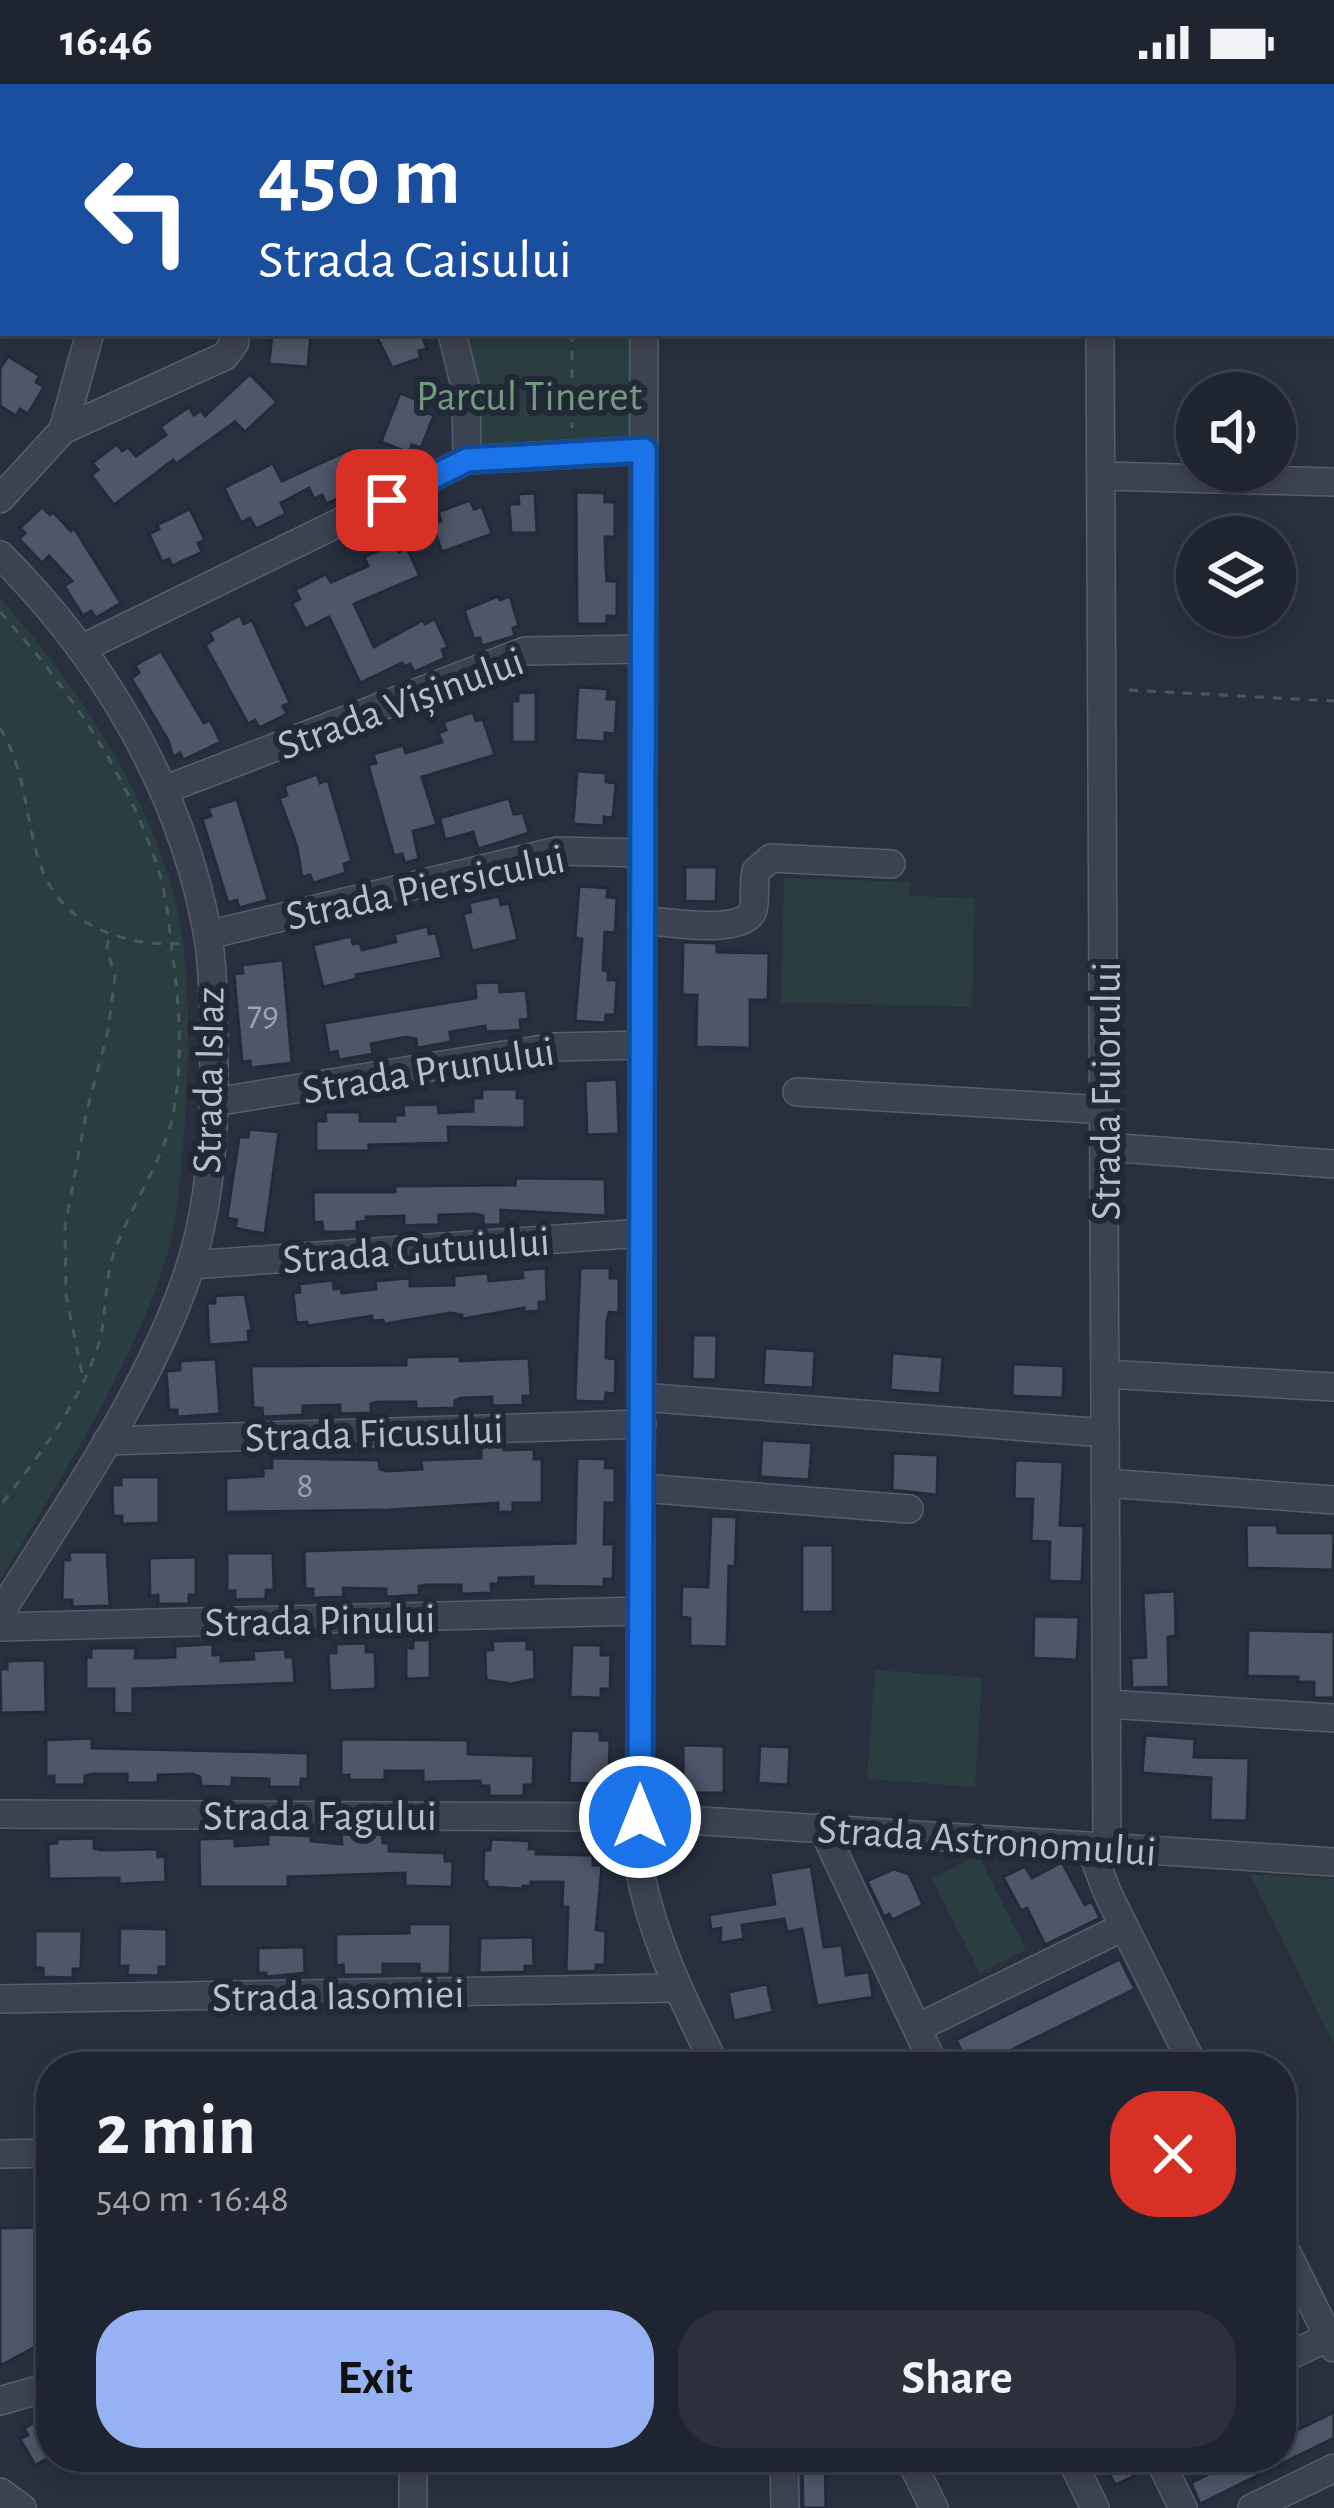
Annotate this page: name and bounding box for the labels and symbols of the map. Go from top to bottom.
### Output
park label: Parcul Tineret [416,376,642,418]
pin [336,449,438,551]
street label: Strada Vișinului [272,640,530,771]
street label: Strada Piersicului [282,838,569,938]
street label: Strada Fuiorului [1086,962,1128,1220]
street label: Strada Islaz [186,986,232,1174]
house number: 79 [247,996,279,1032]
street label: Strada Prunului [299,1030,557,1112]
street label: Strada Gutuiului [281,1221,551,1281]
street label: Strada Ficusului [244,1408,504,1460]
house number: 8 [296,1468,314,1504]
street label: Strada Pinului [204,1598,436,1644]
position arrow [577,1754,703,1880]
street label: Strada Fagului [203,1796,437,1838]
street label: Strada Astronomului [816,1808,1158,1874]
street label: Strada Iasomiei [211,1973,465,2019]

